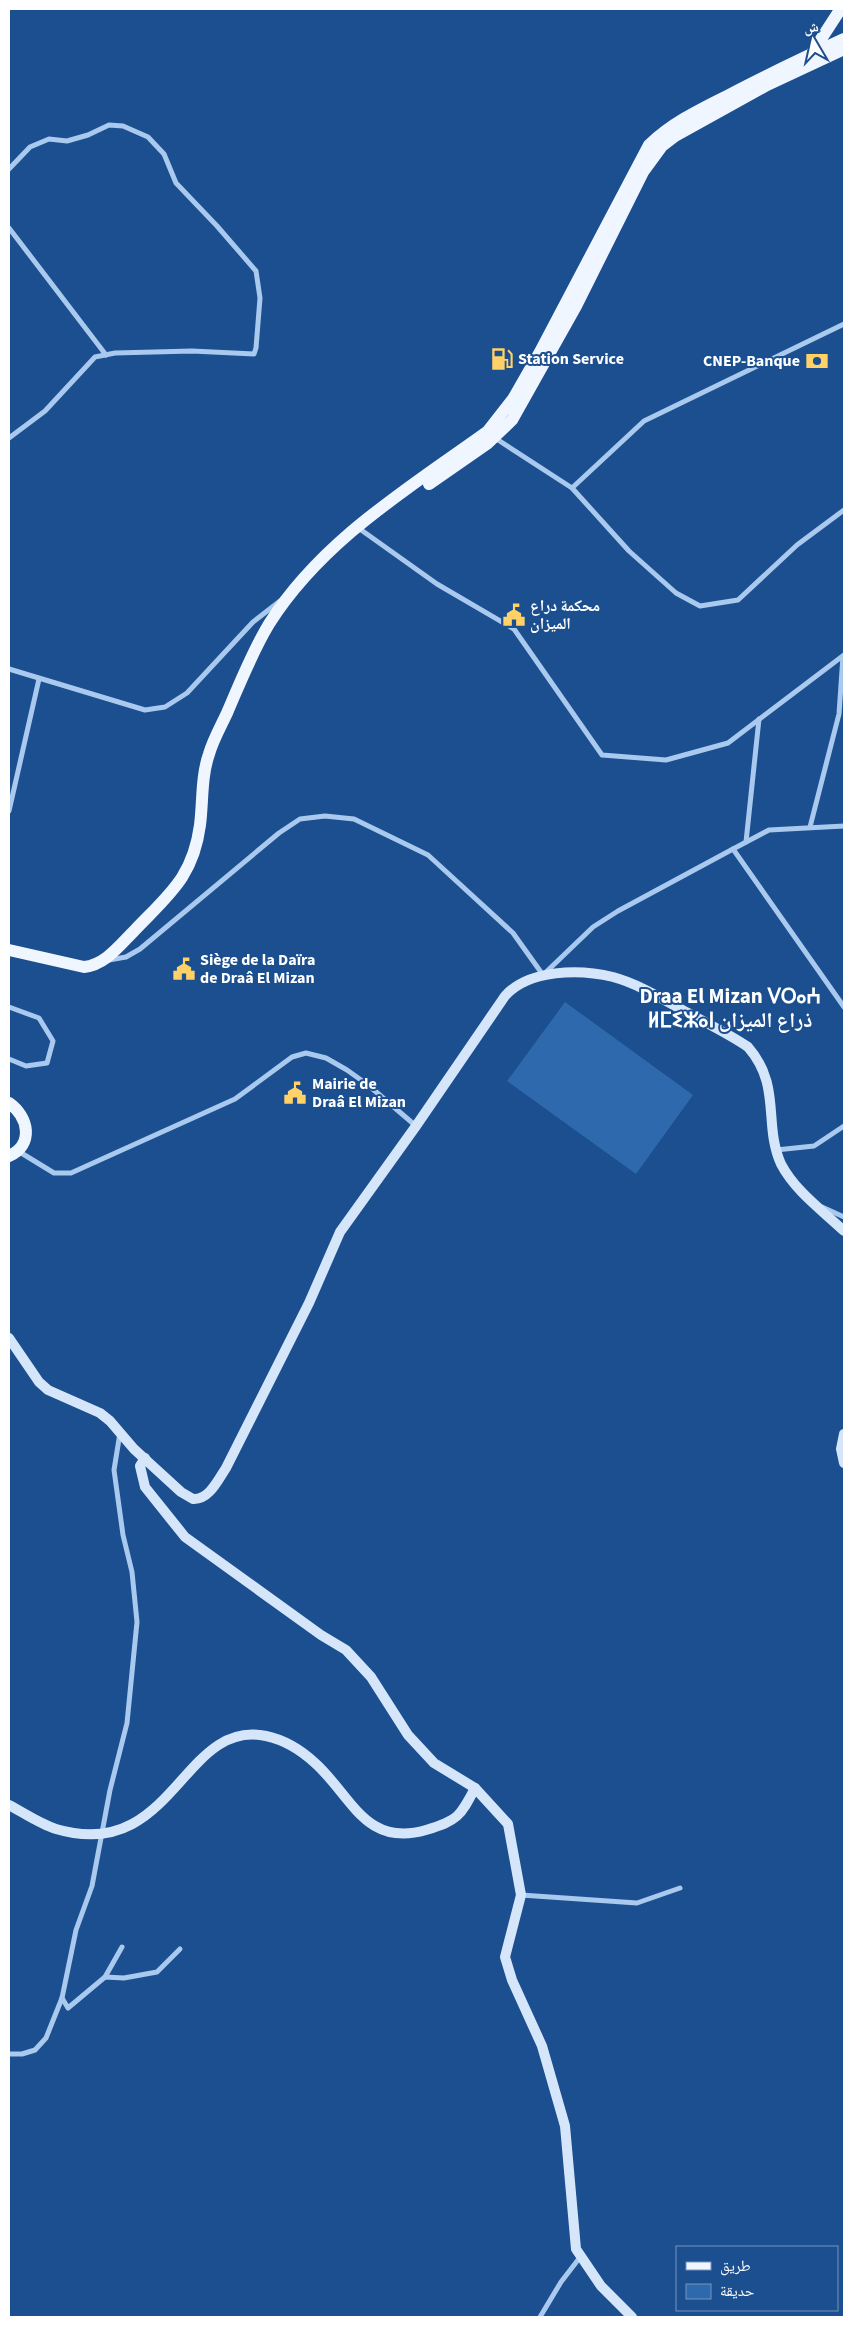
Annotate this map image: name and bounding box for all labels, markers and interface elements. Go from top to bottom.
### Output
north arrow [788,15,838,65]
text: ش [802,17,820,39]
fuel station icon: Station Service [489,346,515,372]
place label: Station Service [518,348,624,370]
bank icon: CNEP-Banque [804,348,830,374]
place label: CNEP-Banque [703,350,800,372]
place label: محكمة دراع الميزان [530,595,600,635]
public building icon: محكمة دراع الميزان [501,602,527,628]
place label: Siège de la Daïra de Draâ El Mizan [200,949,315,989]
public building icon: Siège de la Daïra de Draâ El Mizan [171,956,197,982]
district label: Draa El Mizan ⴸⵔⴰⵄ ⵍⵎⵉⵣⴰⵏ ذراع الميزان [639,981,821,1035]
place label: Mairie de Draâ El Mizan [312,1073,406,1113]
public building icon: Mairie de Draâ El Mizan [282,1080,308,1106]
legend [676,2246,838,2311]
text: طريق [720,2256,751,2277]
text: حديقة [720,2281,755,2302]

